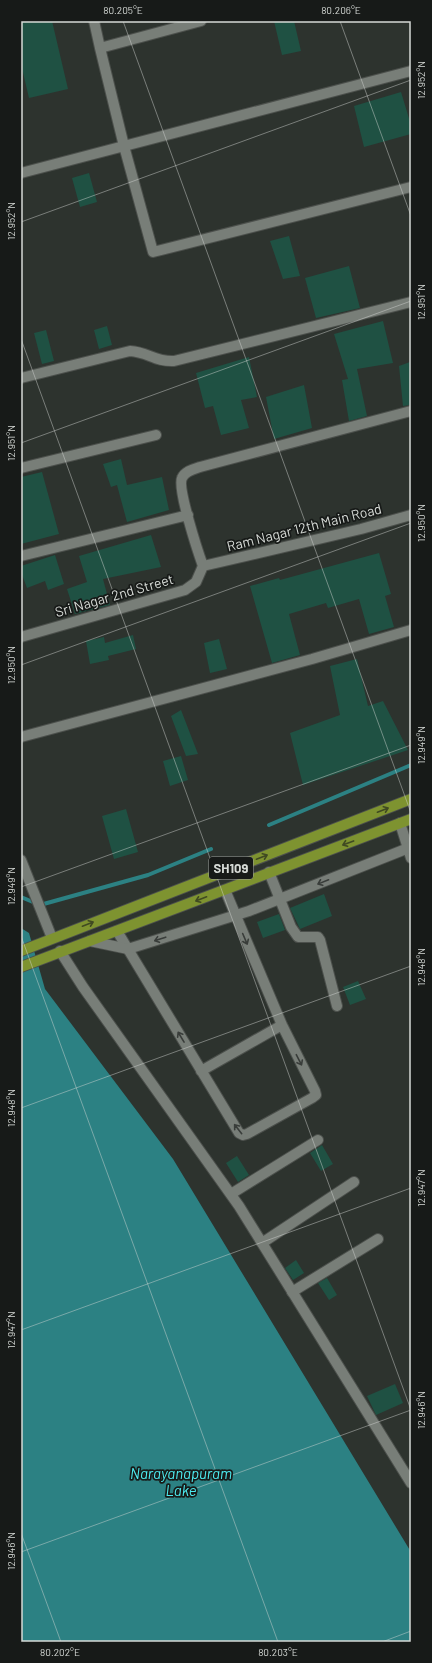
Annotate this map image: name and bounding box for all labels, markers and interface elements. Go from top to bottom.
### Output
text: 80.205°E [103,4,143,16]
text: 80.206°E [321,4,361,16]
text: 12.952°N [415,61,427,99]
text: 12.952°N [5,202,17,240]
text: 12.951°N [415,284,427,320]
text: 12.951°N [5,425,17,461]
street label: Ram Nagar 12th Main Road [225,500,383,554]
text: 12.950°N [415,504,427,542]
street label: Sri Nagar 2nd Street [53,570,175,620]
text: 12.950°N [5,646,17,684]
text: 12.949°N [415,726,427,764]
one-way arrow [376,805,388,813]
one-way arrow [343,839,355,847]
one-way arrow [255,852,267,860]
road number: SH109 [209,857,253,879]
text: 12.949°N [5,867,17,905]
one-way arrow [317,879,329,886]
one-way arrow [195,895,207,903]
one-way arrow [82,920,94,928]
one-way arrow [241,932,249,944]
one-way arrow [154,936,167,943]
text: 12.948°N [415,948,427,986]
one-way arrow [176,1031,184,1043]
one-way arrow [296,1054,304,1066]
text: 12.948°N [5,1089,17,1127]
one-way arrow [234,1124,242,1135]
text: 12.947°N [415,1169,427,1207]
text: 12.947°N [5,1311,17,1349]
text: 12.946°N [415,1391,427,1429]
water label: Narayanapuram Lake [130,1464,232,1499]
text: 12.946°N [5,1532,17,1570]
text: 80.202°E [40,1646,80,1658]
text: 80.203°E [258,1646,298,1658]

